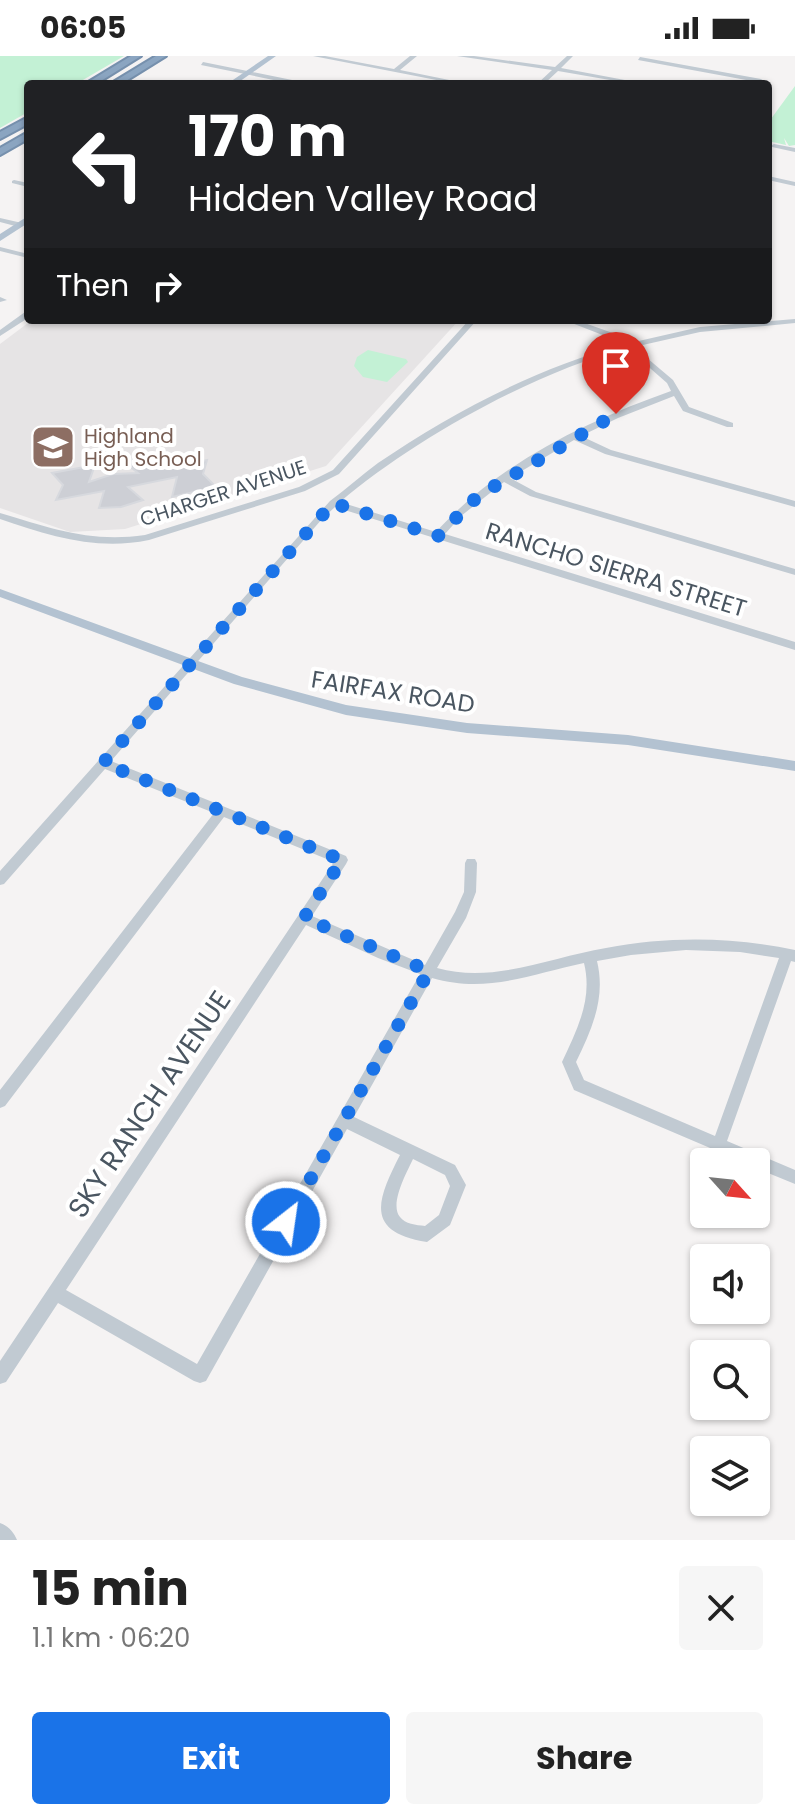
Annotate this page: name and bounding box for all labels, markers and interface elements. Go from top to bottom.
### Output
text: 06:05 [40,6,126,49]
text: 170 m [188,97,347,176]
icon: left [56,112,160,216]
text: Hidden Valley Road [188,173,538,224]
text: Then [56,264,129,307]
icon: right [145,264,189,308]
pin [582,332,650,414]
icon: arrive [594,344,638,388]
place label: Highland High School [84,422,202,473]
school or university icon: Highland High School [29,423,77,471]
street label: CHARGER AVENUE [136,453,310,533]
street label: RANCHO SIERRA STREET [482,514,751,625]
street label: FAIRFAX ROAD [309,662,477,721]
street label: SKY RANCH AVENUE [59,983,240,1226]
north arrow [690,1148,770,1228]
map controls [690,1148,770,1516]
position arrow [244,1180,328,1264]
button: sound [690,1244,770,1324]
button: search [690,1340,770,1420]
button: layers [690,1436,770,1516]
text: 15 min [32,1555,189,1622]
button: close [679,1566,763,1650]
text: 1.1 km · 06:20 [32,1620,190,1656]
button: Exit [32,1712,390,1804]
button: Share [406,1712,763,1804]

